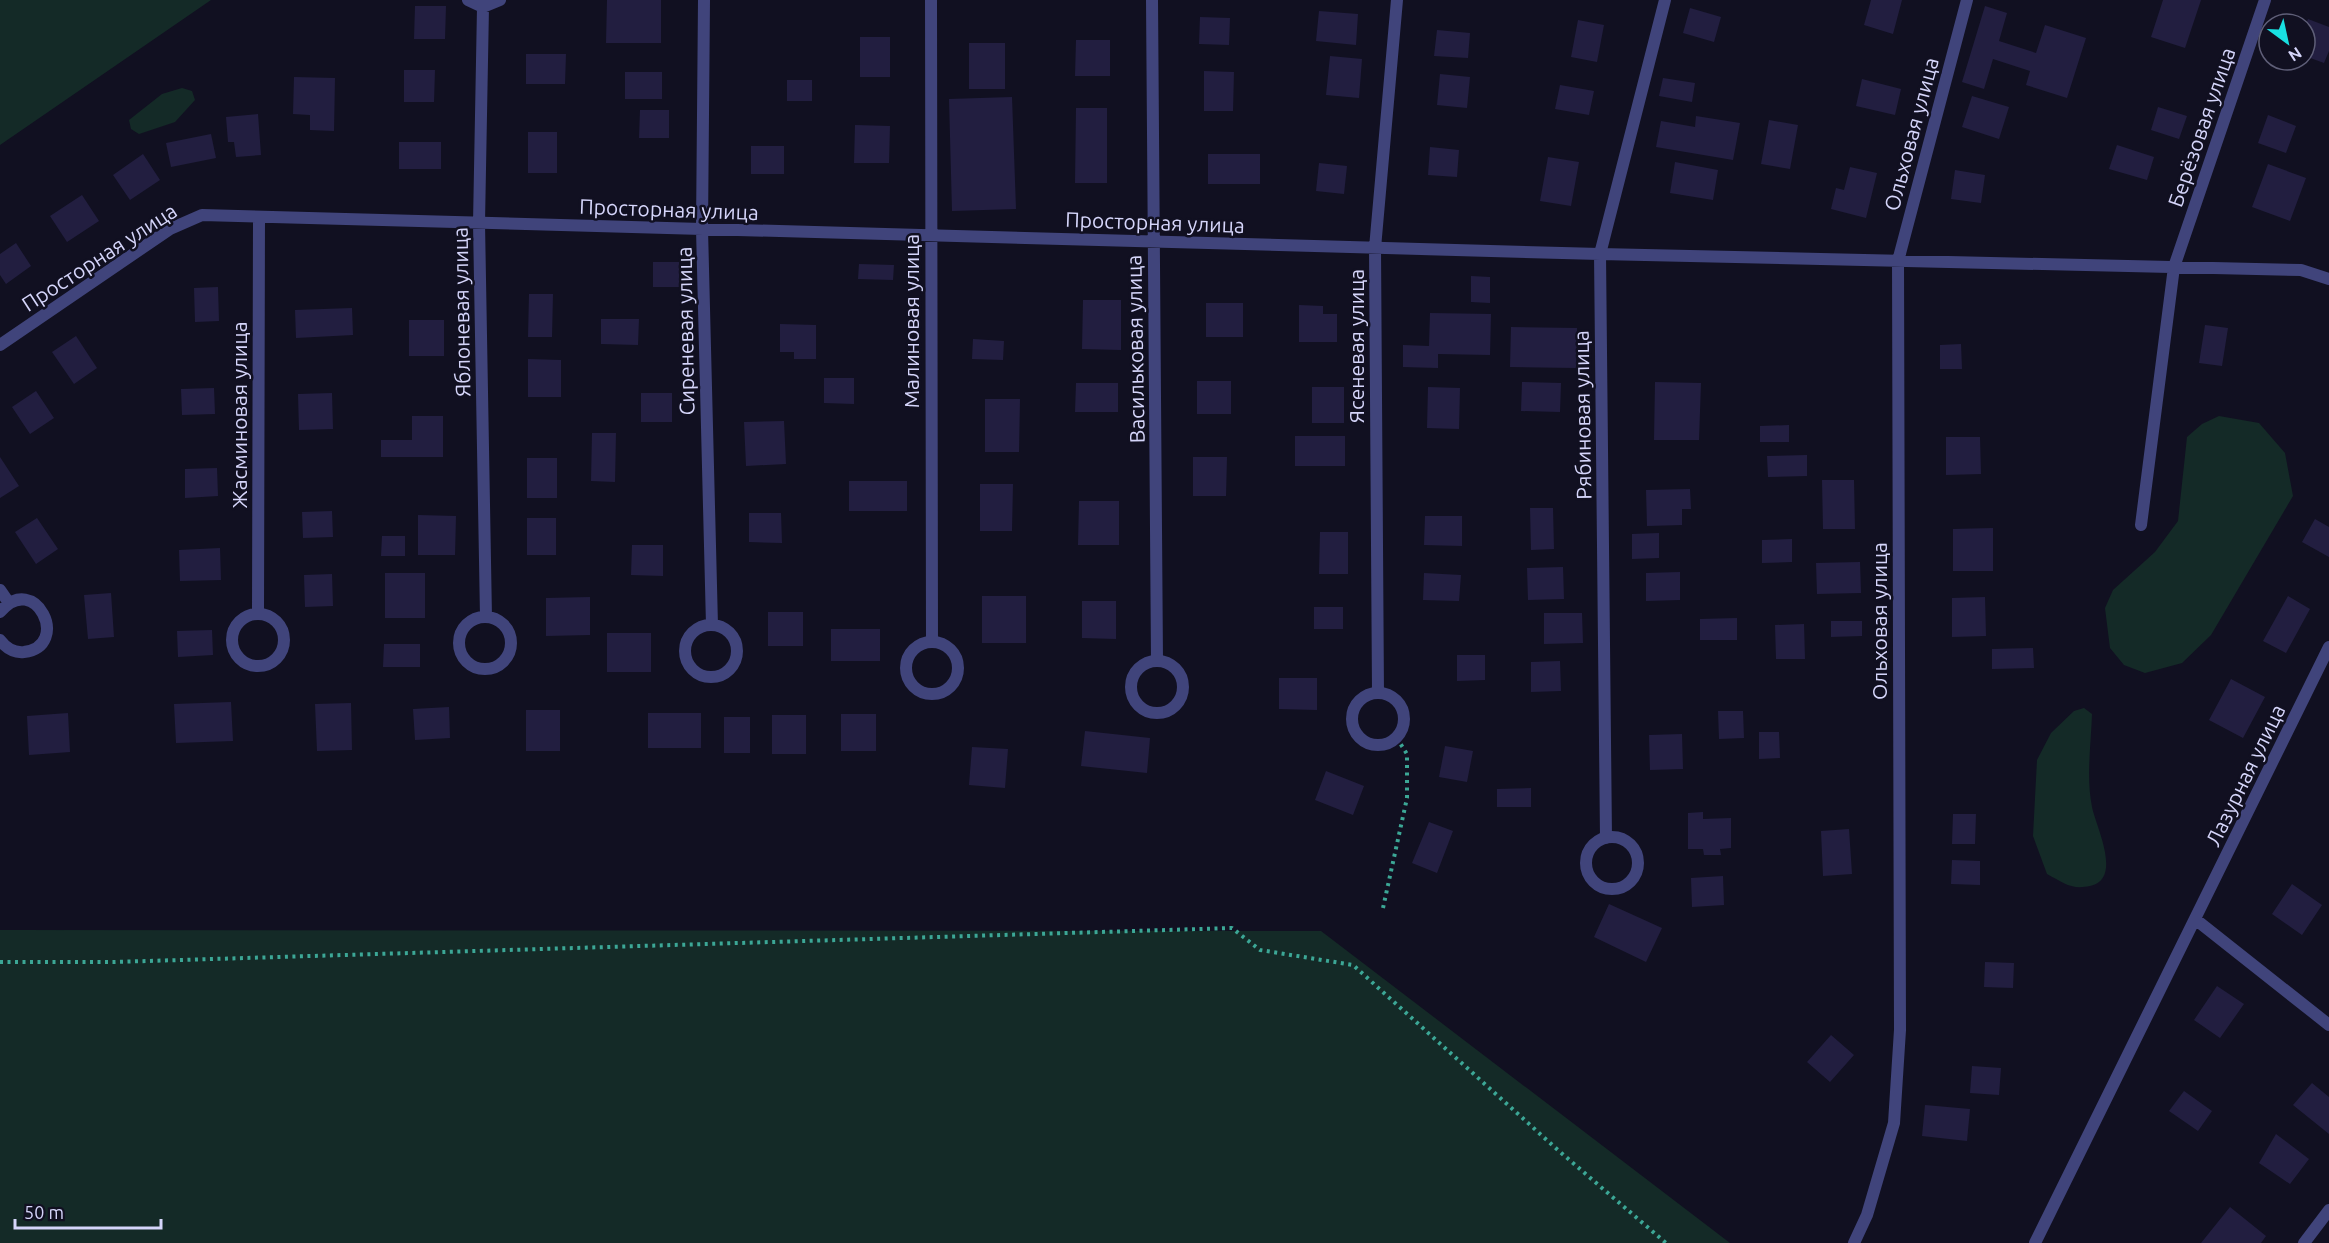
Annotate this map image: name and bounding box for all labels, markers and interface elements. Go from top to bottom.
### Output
north arrow [2257,12,2317,72]
street label: Берёзовая улица [2163,44,2239,210]
text: N [2285,44,2305,65]
street label: Ольховая улица [1879,55,1943,213]
street label: Просторная улица [579,194,759,224]
street label: Просторная улица [17,198,181,316]
street label: Просторная улица [1065,207,1245,237]
street label: Яблоневая улица [448,227,474,397]
street label: Малиновая улица [899,234,923,408]
street label: Сиреневая улица [672,246,698,416]
street label: Васильковая улица [1121,255,1149,443]
street label: Ясеневая улица [1344,269,1368,423]
street label: Жасминовая улица [227,322,251,508]
street label: Рябиновая улица [1569,330,1595,500]
street label: Ольховая улица [1867,542,1891,700]
street label: Лазурная улица [2200,700,2290,850]
scale bar [15,1192,160,1230]
text: 50 m [24,1202,64,1222]

